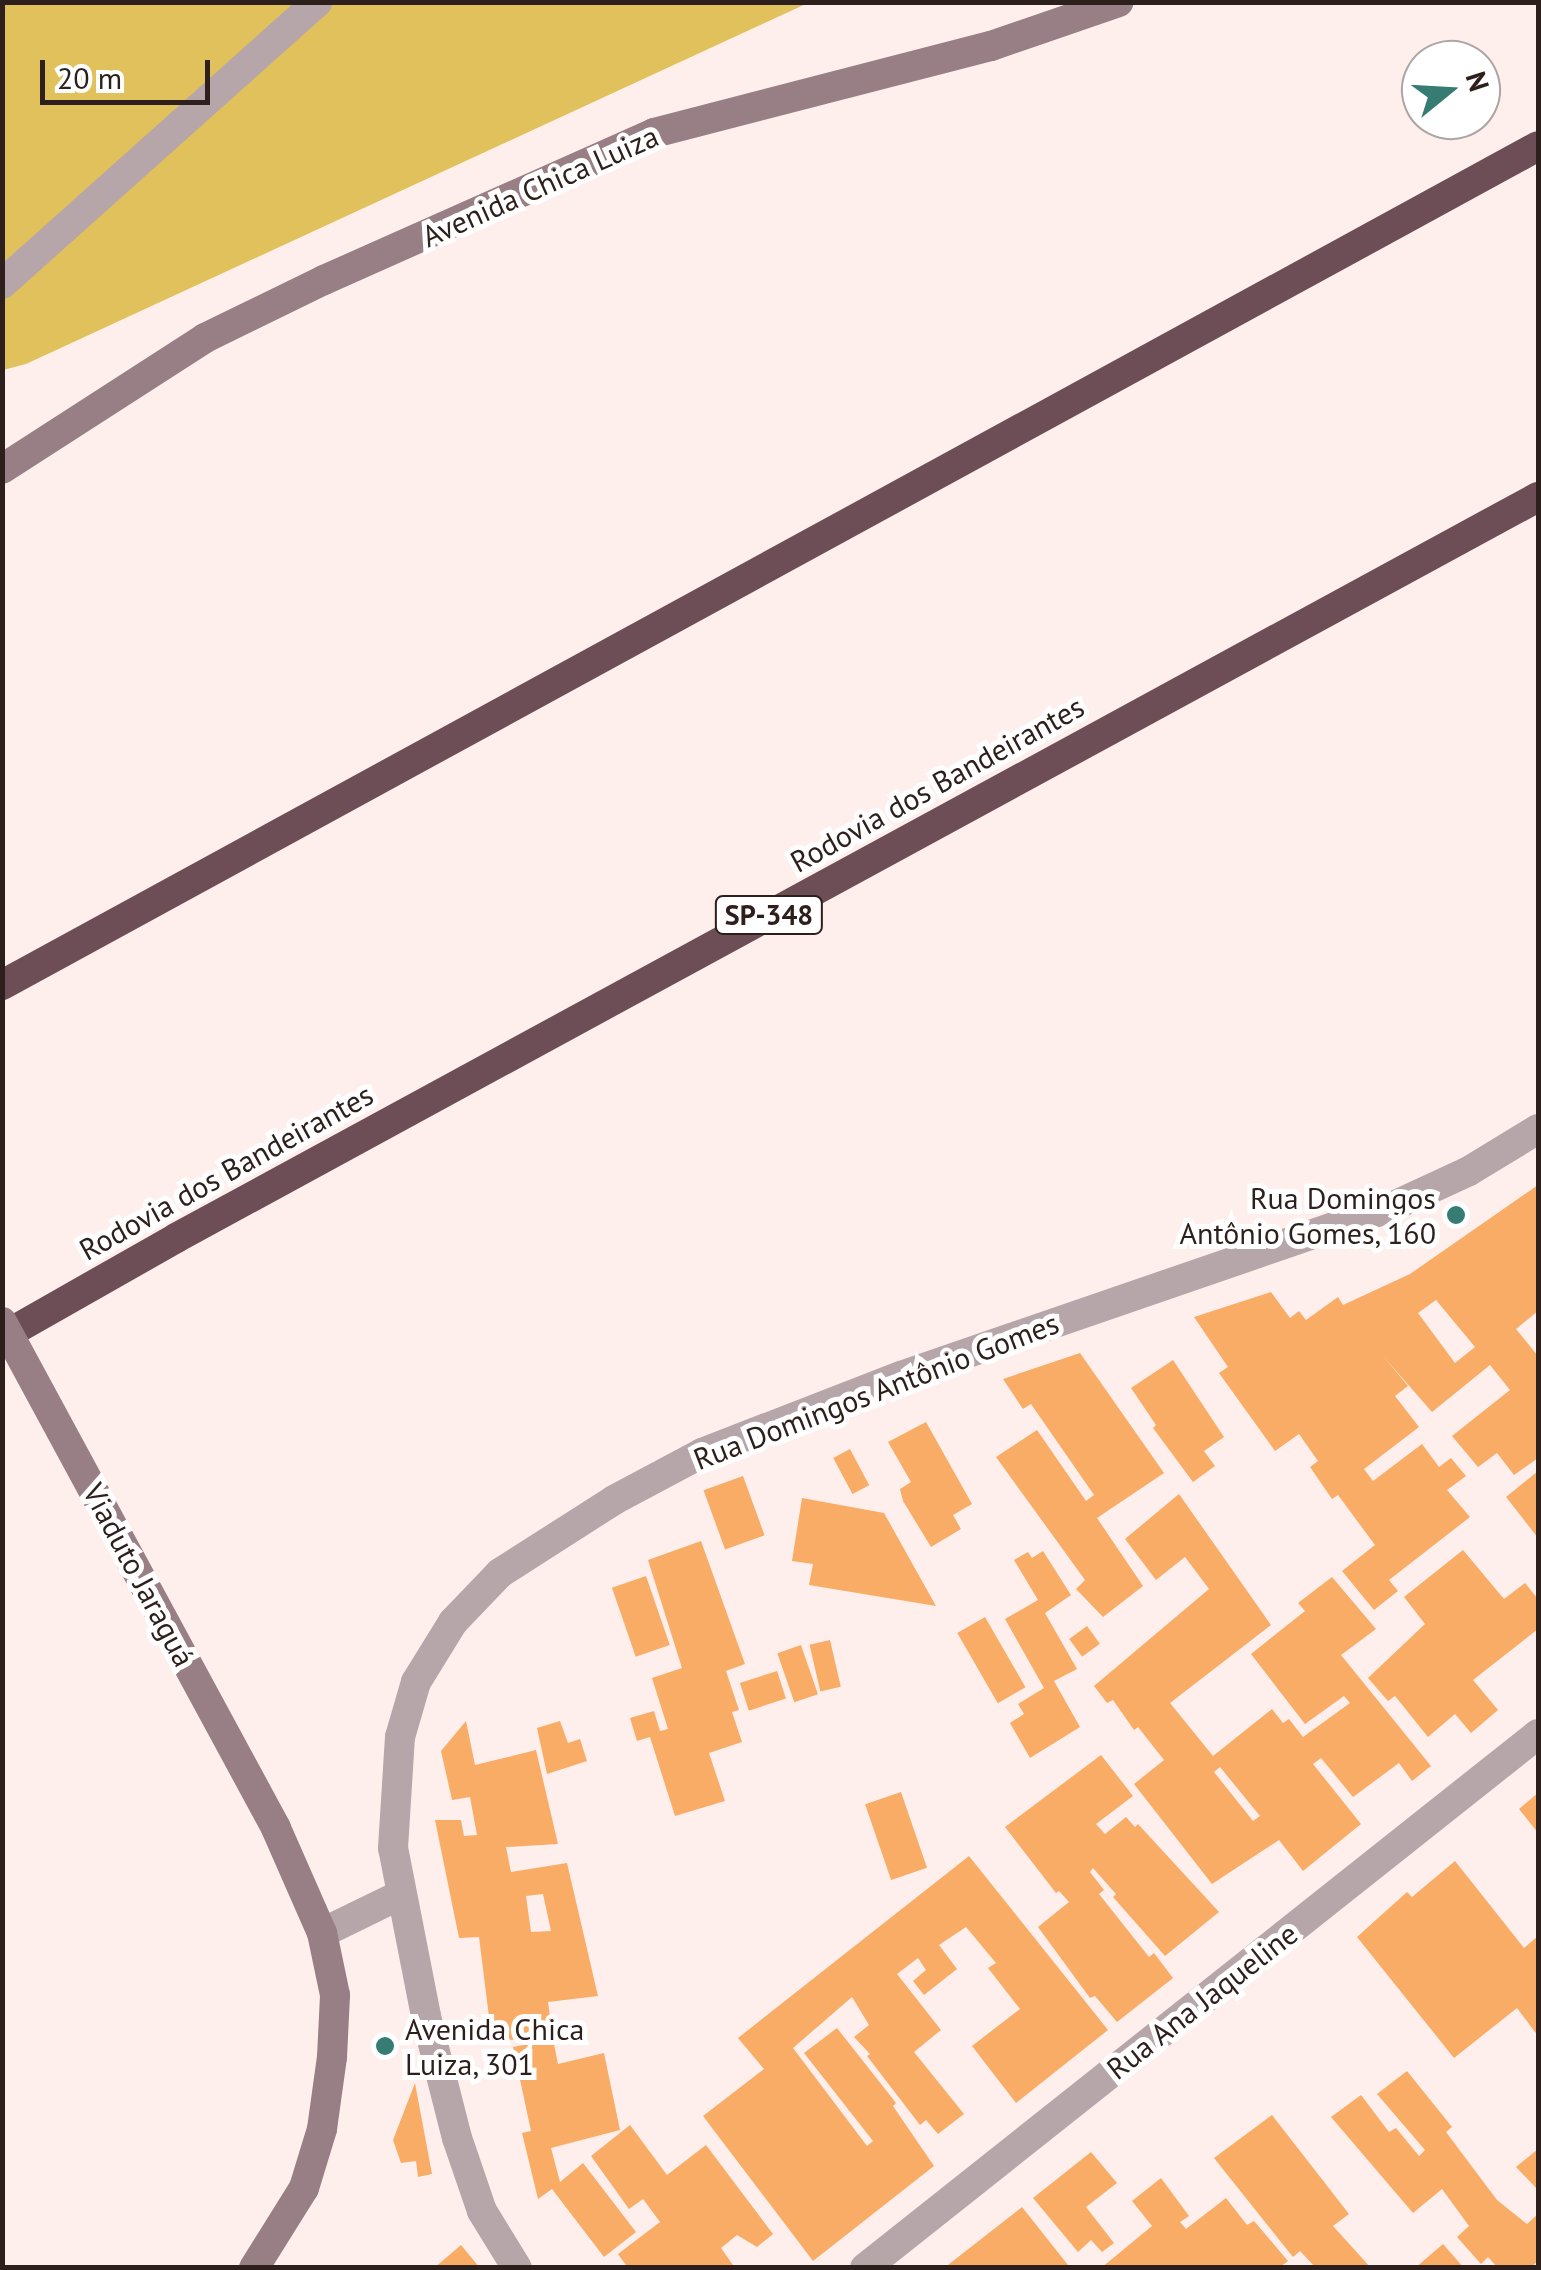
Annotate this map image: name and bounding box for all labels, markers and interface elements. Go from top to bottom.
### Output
scale bar [45,40,215,102]
north arrow [1401,40,1501,140]
text: 20 m [57,58,122,97]
text: N [1458,67,1499,96]
street label: Avenida Chica Luiza [416,118,664,254]
street label: Rodovia dos Bandeirantes [784,688,1090,880]
road number: SP-348 [714,892,824,938]
street label: Rodovia dos Bandeirantes [73,1076,379,1268]
place label: Rua Domingos Antônio Gomes, 160 [1177,1180,1436,1250]
marker: Rua Domingos Antônio Gomes, 160 [1445,1204,1467,1226]
street label: Rua Domingos Antônio Gomes [688,1304,1064,1478]
street label: Viaduto Jaraguá [76,1477,202,1673]
street label: Rua Ana Jaqueline [1099,1915,1305,2087]
place label: Avenida Chica Luiza, 301 [405,2011,584,2082]
marker: Avenida Chica Luiza, 301 [374,2035,396,2057]

